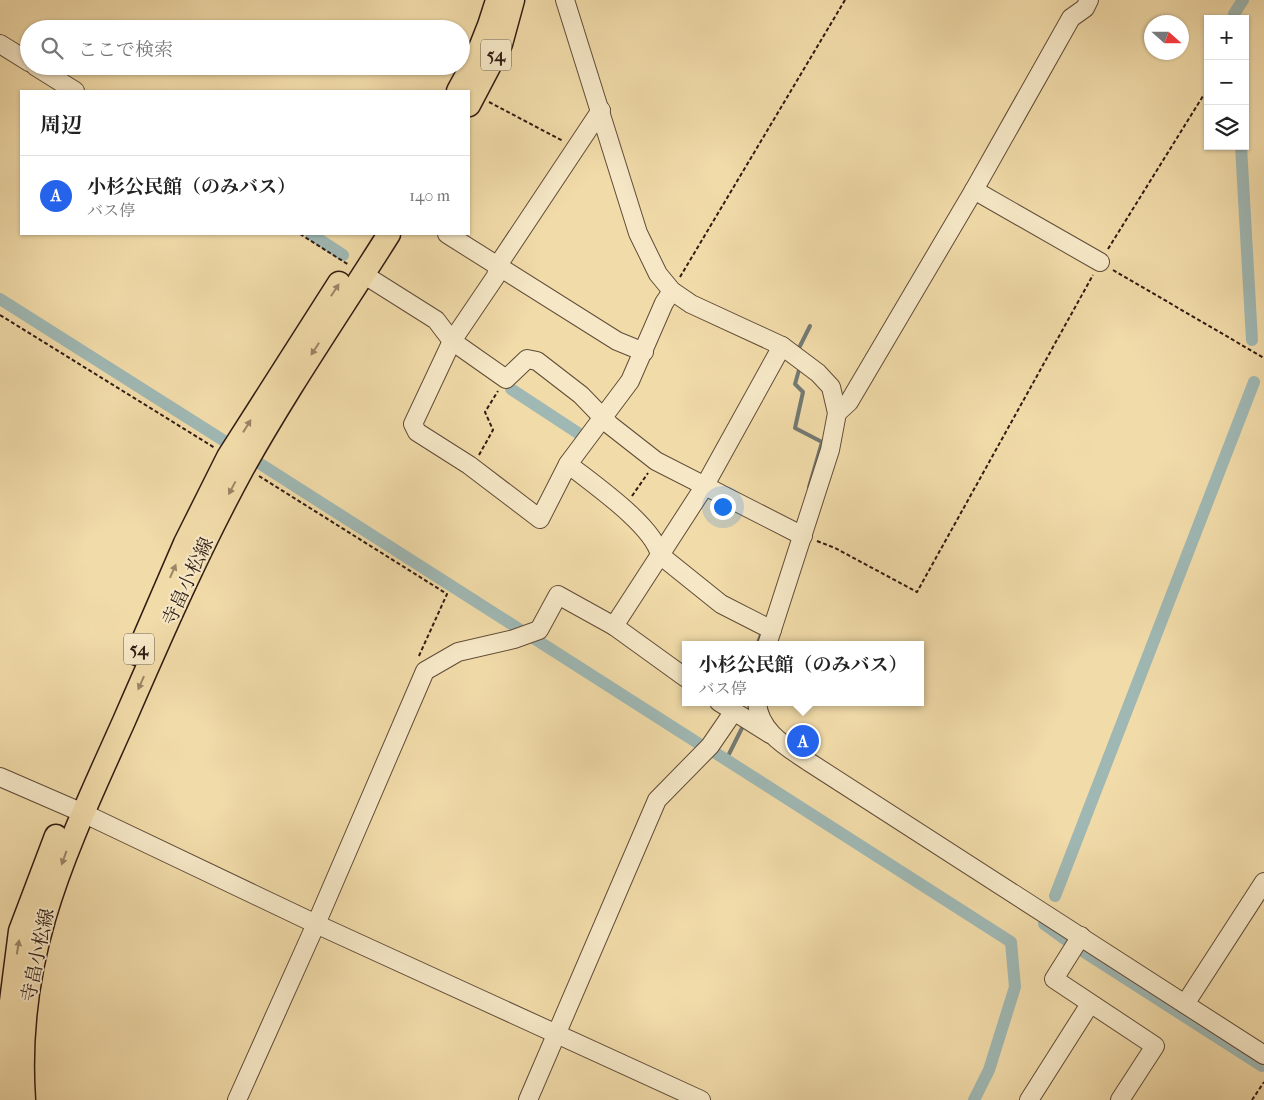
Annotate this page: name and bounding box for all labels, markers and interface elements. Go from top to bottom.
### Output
north arrow [1144,15,1189,60]
map controls [1204,15,1249,150]
button: + [1204,15,1249,60]
search box [20,20,470,75]
icon: search [38,34,66,62]
text: ここで検索 [78,39,173,61]
road number: 54 [481,40,511,70]
button: − [1204,60,1249,105]
button: layers [1204,105,1249,150]
text: 周辺 [40,113,82,137]
text: 小杉公民館（のみバス） [87,176,296,198]
text: A [51,186,61,205]
text: 140 m [409,186,450,205]
text: バス停 [87,201,135,220]
one-way arrow [330,283,340,297]
one-way arrow [311,342,320,355]
one-way arrow [242,420,251,433]
one-way arrow [228,481,236,496]
your location [710,494,736,520]
street label: 寺畠小松線 [158,534,218,629]
one-way arrow [169,564,177,578]
road number: 54 [124,634,154,664]
popup [682,641,924,706]
text: 小杉公民館（のみバス） [698,654,908,676]
one-way arrow [136,676,144,690]
text: バス停 [698,679,747,698]
pin: A [787,722,819,760]
one-way arrow [60,850,67,865]
street label: 寺畠小松線 [17,906,59,1004]
one-way arrow [14,939,22,955]

